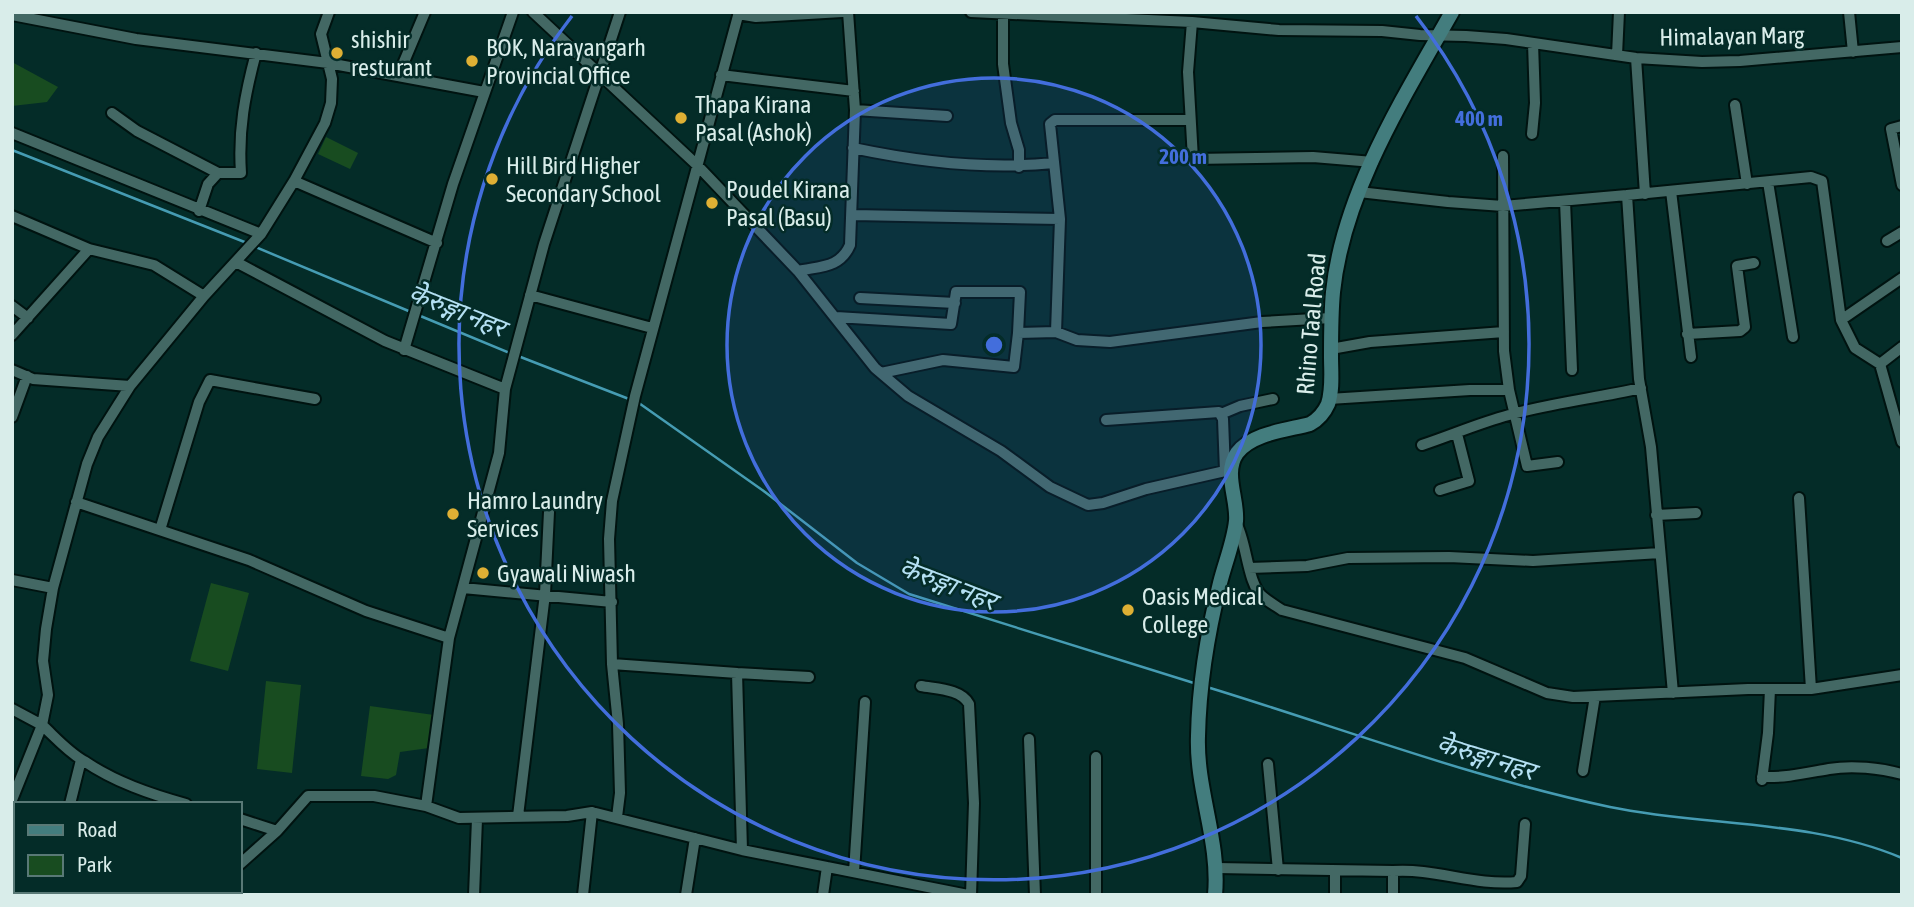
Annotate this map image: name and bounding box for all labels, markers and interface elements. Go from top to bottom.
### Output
street label: Himalayan Marg [1659,21,1805,51]
place label: shishir resturant [351,26,432,81]
place label: BOK, Narayangarh Provincial Office [486,34,646,89]
marker: shishir resturant [329,45,345,61]
marker: BOK, Narayangarh Provincial Office [464,53,480,69]
place label: Thapa Kirana Pasal (Ashok) [695,91,812,146]
text: 400 m [1454,106,1503,130]
marker: Thapa Kirana Pasal (Ashok) [673,110,689,126]
text: 200 m [1159,144,1207,168]
place label: Hill Bird Higher Secondary School [506,152,662,207]
marker: Hill Bird Higher Secondary School [484,171,500,187]
place label: Poudel Kirana Pasal (Basu) [726,176,850,231]
marker: Poudel Kirana Pasal (Basu) [704,195,720,211]
street label: Rhino Taal Road [1291,252,1331,396]
water label: केेरुङ्गा नहर [404,277,514,345]
centre of rings [982,333,1006,357]
place label: Hamro Laundry Services [467,487,603,542]
marker: Hamro Laundry Services [445,506,461,522]
water label: केेरुङ्गा नहर [895,552,1006,618]
place label: Gyawali Niwash [497,560,636,587]
marker: Gyawali Niwash [475,565,491,581]
place label: Oasis Medical College [1142,583,1264,638]
marker: Oasis Medical College [1120,602,1136,618]
water label: केेरुङ्गा नहर [1433,728,1544,788]
legend [14,802,242,893]
text: Road [77,817,117,841]
text: Park [77,852,112,876]

